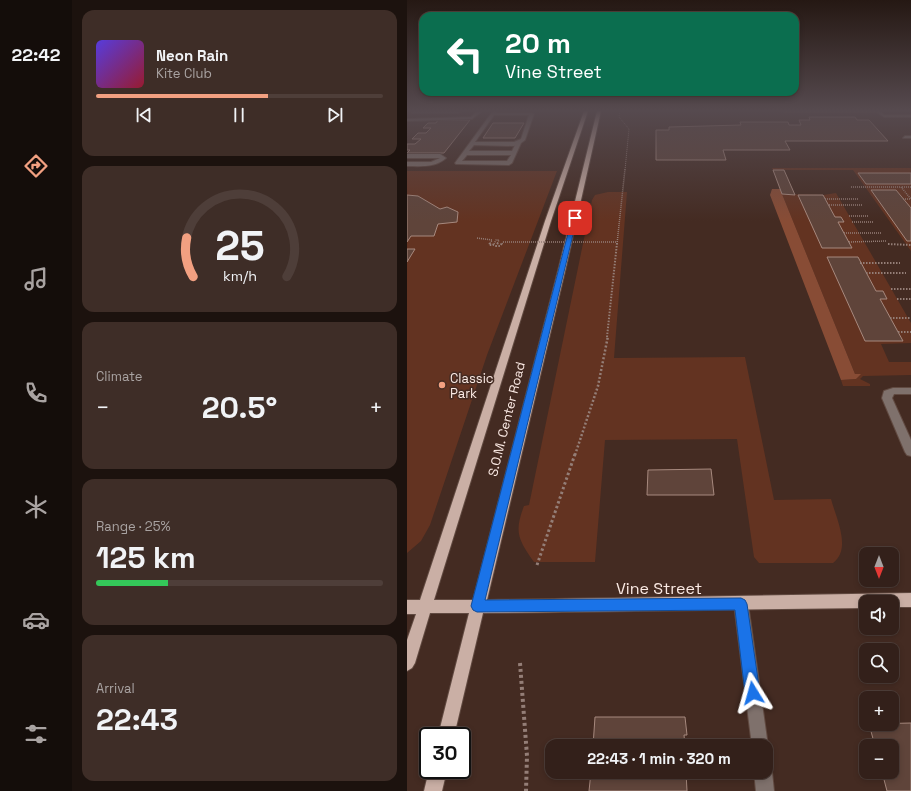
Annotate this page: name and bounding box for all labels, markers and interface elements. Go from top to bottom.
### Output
text: 20 m [505,25,571,61]
icon: left [439,28,491,80]
text: 22:42 [12,43,60,66]
text: Neon Rain [156,46,228,65]
text: Vine Street [505,60,602,83]
text: Kite Club [156,65,212,82]
icon: previous [133,104,155,126]
icon: pause [228,104,250,126]
icon: next [324,104,346,126]
icon: directions [22,152,50,180]
pin [558,201,592,235]
icon: arrive [564,207,586,229]
text: 25 [215,219,264,272]
icon: music [22,265,50,293]
text: km/h [222,267,257,285]
street label: S.O.M. Center Road [484,360,529,478]
text: Climate [96,368,142,385]
place label: Classic Park [450,370,494,402]
icon: phone [22,379,50,407]
marker: Classic Park [437,380,447,390]
text: 20.5° [202,388,277,427]
text: − [96,393,110,421]
text: + [369,393,383,421]
icon: climate [22,493,50,521]
text: Range · 25% [96,518,170,535]
text: 125 km [96,538,196,577]
north arrow [859,547,899,587]
map controls [859,547,899,779]
street label: Vine Street [616,578,702,599]
button: sound [859,595,899,635]
icon: car [22,606,50,634]
button: search [859,643,899,683]
position arrow [732,672,774,714]
text: Arrival [96,680,135,697]
button: + [859,691,899,731]
text: 22:43 [96,700,178,739]
icon: filters [22,720,50,748]
speed limit sign: 30 [419,727,471,779]
button: − [859,739,899,779]
text: 22:43 · 1 min · 320 m [587,749,731,768]

